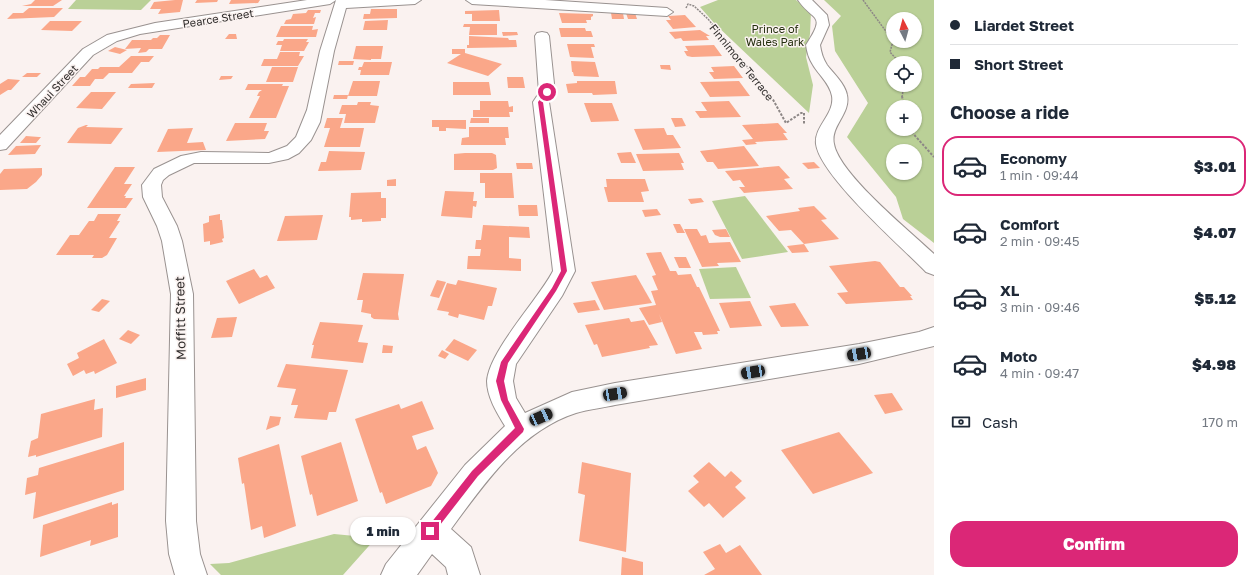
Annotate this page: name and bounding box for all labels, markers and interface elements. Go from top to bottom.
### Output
street label: Pearce Street [182,6,254,30]
north arrow [886,12,922,48]
map controls [886,12,922,180]
text: Liardet Street [974,16,1074,34]
street label: Finnimore Terrace [707,21,777,103]
park label: Prince of Wales Park [746,22,804,48]
text: Short Street [974,55,1063,73]
button: locate [886,56,922,92]
street label: Whaui Street [24,62,80,120]
route start [538,83,556,101]
button: + [886,100,922,136]
text: Choose a ride [950,101,1069,123]
button: − [886,144,922,180]
icon: car [952,148,988,184]
text: Economy [1000,149,1067,167]
text: $3.01 [1194,157,1236,175]
text: 1 min · 09:44 [1000,167,1079,183]
icon: car [952,214,988,250]
text: Comfort [1000,215,1059,233]
text: $4.07 [1193,223,1236,241]
text: 2 min · 09:45 [1000,233,1079,249]
street label: Moffitt Street [171,276,189,360]
icon: car [952,280,988,316]
text: XL [1000,281,1019,299]
text: $5.12 [1194,289,1236,307]
text: 3 min · 09:46 [1000,299,1080,315]
car [846,346,872,362]
icon: car [952,346,988,382]
text: Moto [1000,347,1037,365]
text: $4.98 [1192,355,1236,373]
car [740,364,766,380]
text: 4 min · 09:47 [1000,365,1079,381]
car [602,386,628,402]
car [528,407,554,427]
icon: cash [950,411,972,433]
text: Cash [982,413,1018,431]
text: 170 m [1202,414,1238,430]
callout: 1 min [350,517,416,545]
button: Confirm [950,521,1238,567]
route end [421,522,439,540]
text: 1 min [366,523,400,539]

